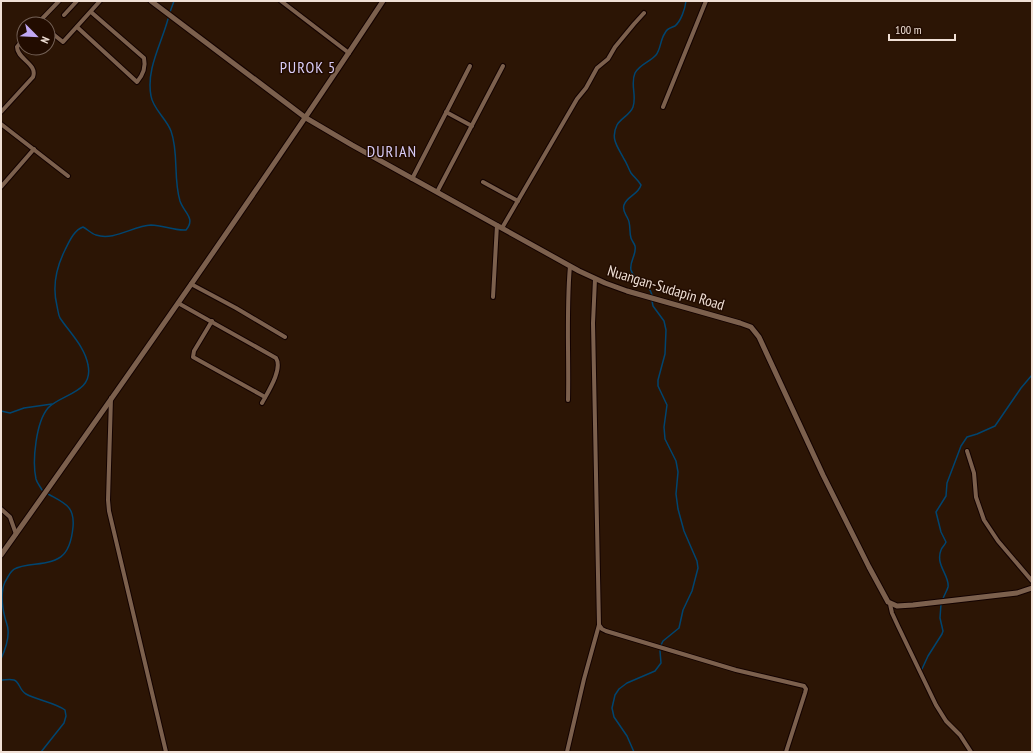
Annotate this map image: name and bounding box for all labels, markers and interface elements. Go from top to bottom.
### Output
north arrow [16,16,56,56]
scale bar [889,16,955,42]
text: 100 m [895,22,922,37]
text: N [38,35,53,46]
district label: PUROK 5 [280,57,336,77]
district label: DURIAN [367,141,417,161]
street label: Nuangan-Sudapin Road [605,261,727,314]

